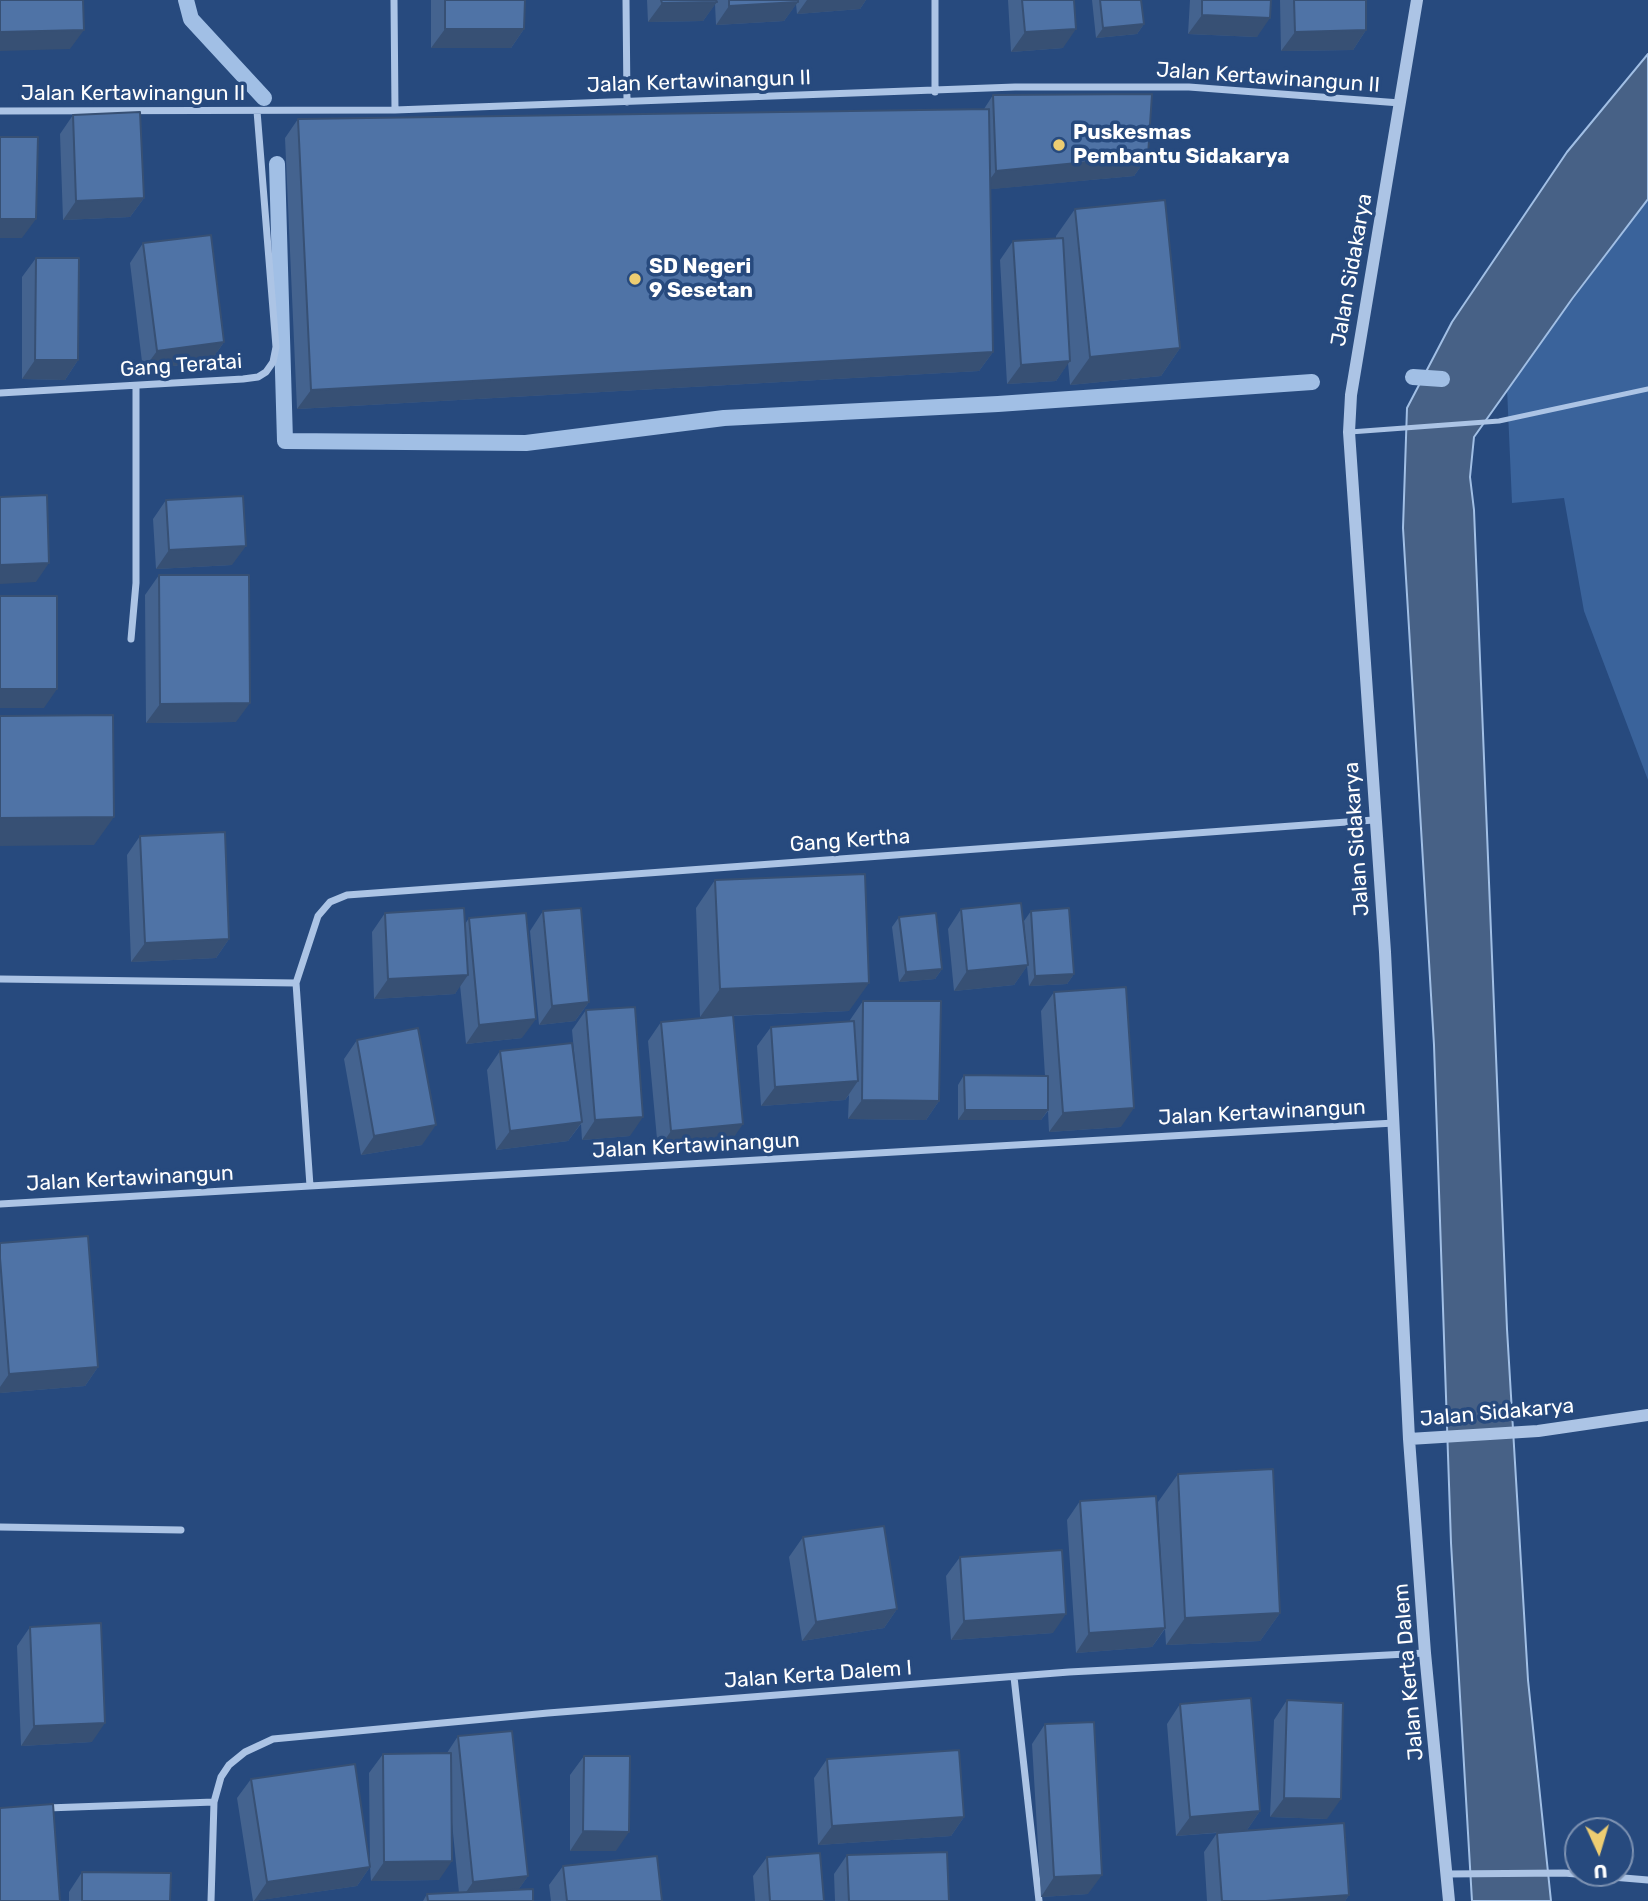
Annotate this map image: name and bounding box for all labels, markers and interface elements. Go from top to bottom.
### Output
street label: Jalan Kertawinangun II [1155,58,1381,98]
street label: Jalan Kertawinangun II [586,65,812,99]
street label: Jalan Kertawinangun II [21,81,245,107]
place label: Puskesmas Pembantu Sidakarya [1073,120,1290,170]
marker: Puskesmas Pembantu Sidakarya [1051,137,1067,153]
street label: Jalan Sidakarya [1326,192,1378,348]
place label: SD Negeri 9 Sesetan [649,254,753,304]
marker: SD Negeri 9 Sesetan [627,271,643,287]
street label: Gang Teratai [119,349,243,383]
street label: Jalan Sidakarya [1339,761,1375,917]
street label: Gang Kertha [789,824,911,858]
street label: Jalan Kertawinangun [1158,1095,1366,1131]
street label: Jalan Kertawinangun [592,1128,800,1164]
street label: Jalan Kertawinangun [26,1161,234,1197]
street label: Jalan Sidakarya [1419,1394,1575,1432]
street label: Jalan Kerta Dalem [1389,1582,1429,1762]
street label: Jalan Kerta Dalem I [723,1656,913,1694]
north arrow [1564,1817,1634,1887]
text: U [1593,1859,1608,1883]

